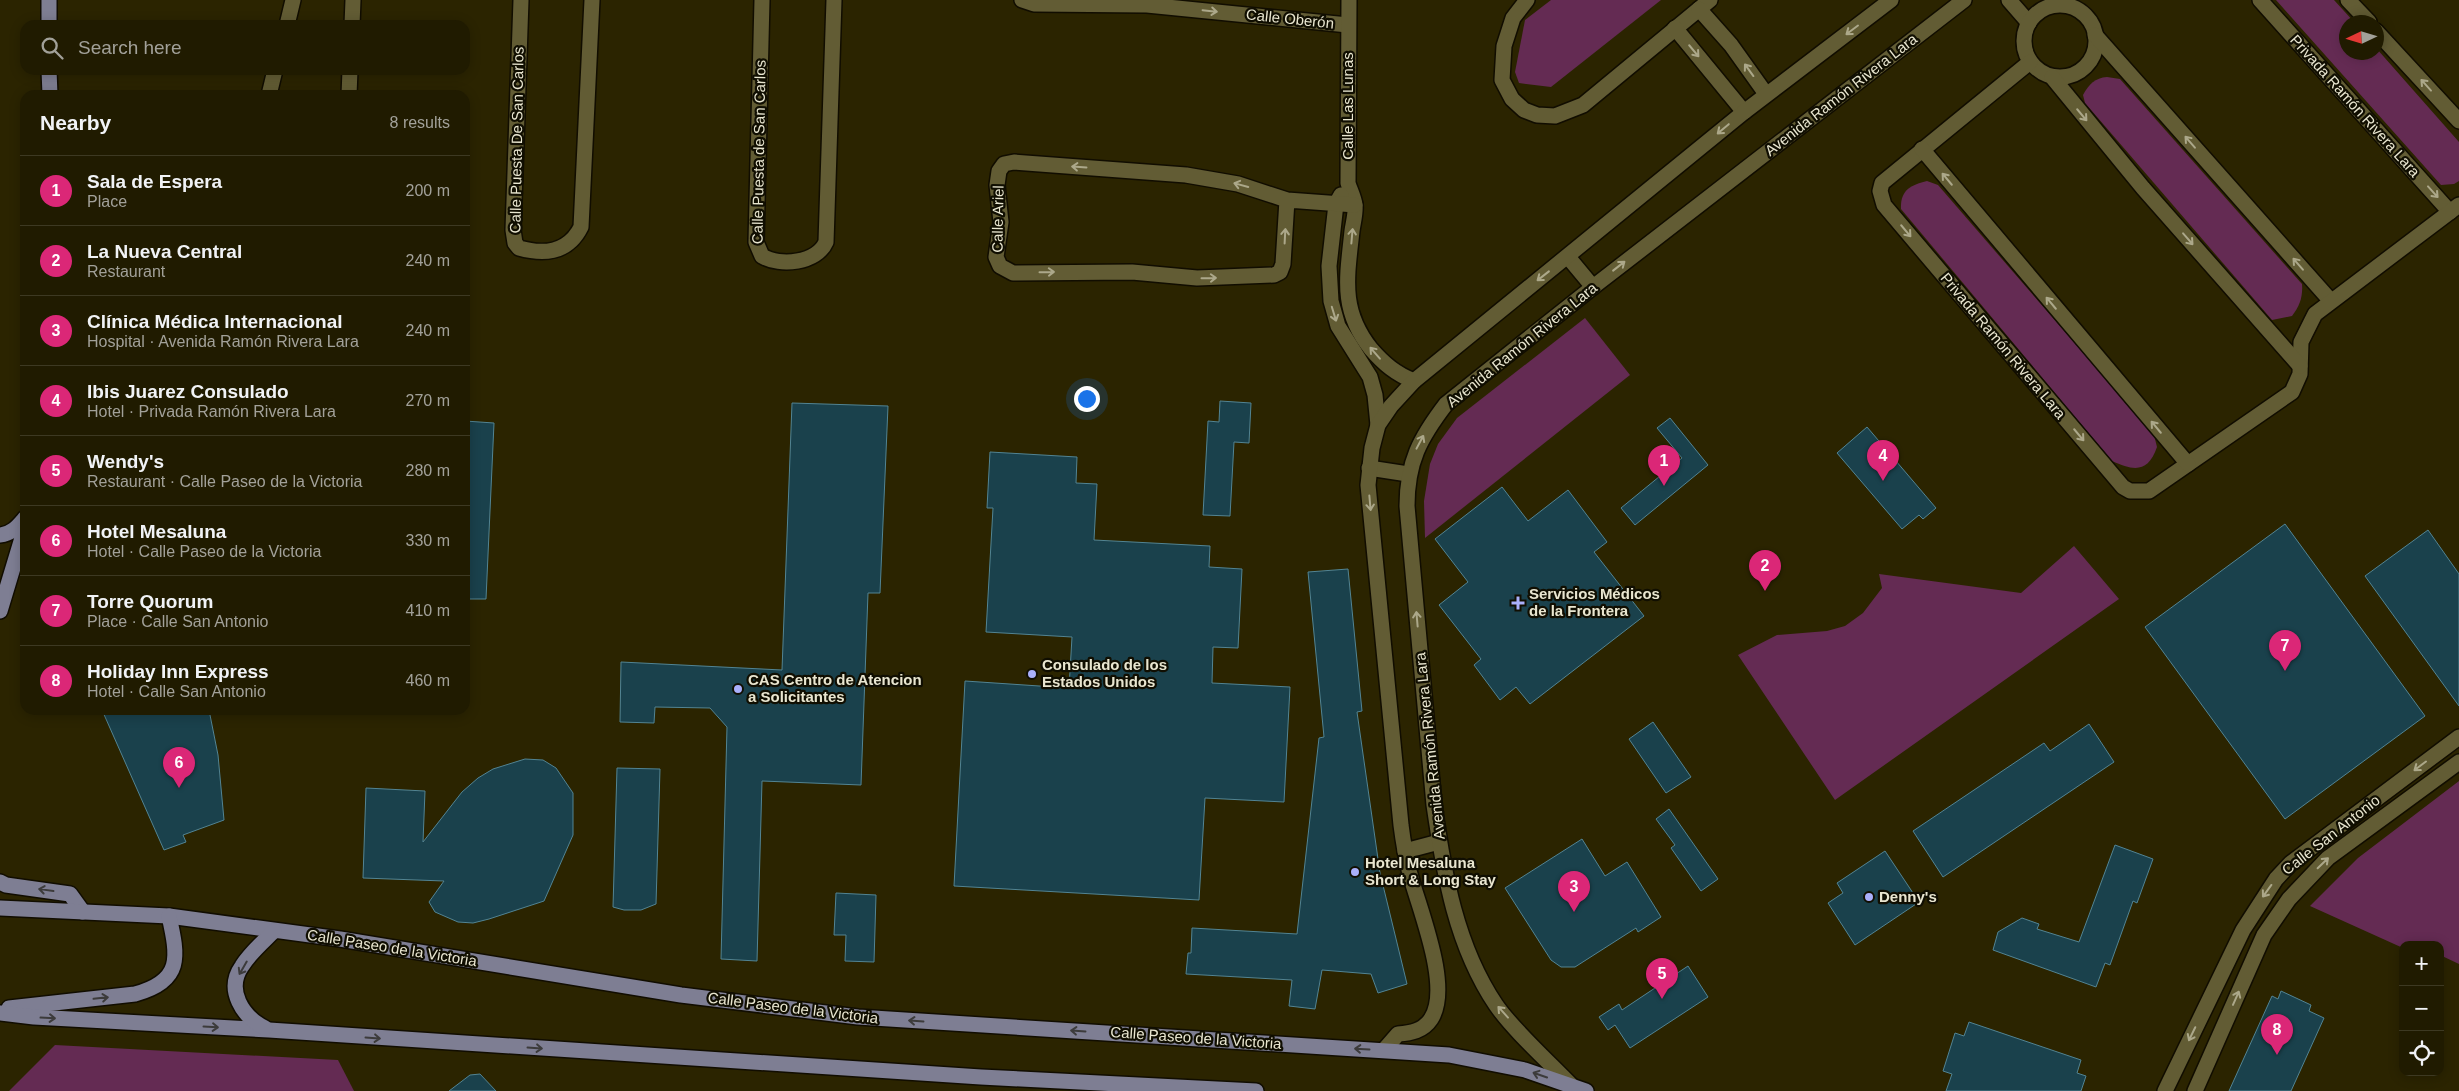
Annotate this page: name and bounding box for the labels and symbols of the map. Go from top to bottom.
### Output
street label: Calle Oberón [1245,5,1335,32]
one-way arrow [1201,6,1217,16]
north arrow [2339,15,2384,60]
one-way arrow [1846,24,1859,35]
street label: Avenida Ramón Rivera Lara [1761,30,1921,159]
street label: Privada Ramón Rivera Lara [2287,31,2424,181]
one-way arrow [1688,44,1700,57]
street label: Calle Puesta De San Carlos [506,46,527,234]
street label: Calle Las Lunas [1339,52,1356,160]
street label: Calle Puesta de San Carlos [748,60,769,244]
one-way arrow [1743,64,1754,77]
one-way arrow [2420,79,2432,92]
one-way arrow [2077,108,2088,121]
one-way arrow [1717,123,1730,135]
one-way arrow [2184,136,2196,149]
one-way arrow [1072,162,1088,172]
one-way arrow [1941,172,1952,185]
one-way arrow [1233,180,1249,190]
street label: Calle Ariel [988,185,1007,253]
one-way arrow [2427,186,2439,199]
one-way arrow [1901,224,1912,237]
one-way arrow [1280,229,1289,245]
one-way arrow [1347,229,1356,245]
one-way arrow [2182,232,2194,245]
one-way arrow [2292,257,2304,270]
one-way arrow [1612,261,1625,272]
one-way arrow [1038,268,1054,277]
street label: Privada Ramón Rivera Lara [1937,269,2070,423]
one-way arrow [1537,271,1550,282]
one-way arrow [1200,273,1216,283]
street label: Avenida Ramón Rivera Lara [1443,278,1601,410]
one-way arrow [2046,297,2057,310]
one-way arrow [1330,306,1340,322]
one-way arrow [1369,346,1381,359]
your location [1074,386,1100,412]
one-way arrow [2151,421,2162,434]
one-way arrow [2073,429,2085,442]
one-way arrow [1416,435,1426,450]
pin: 4 [1867,440,1899,481]
pin: 1 [1648,445,1680,486]
one-way arrow [1365,494,1375,510]
pin: 2 [1749,550,1781,591]
place label: Servicios Médicos de la Frontera [1529,585,1660,619]
marker: Servicios Médicos de la Frontera [1511,596,1525,610]
one-way arrow [1413,612,1422,628]
pin: 7 [2269,630,2301,671]
street label: Avenida Ramón Rivera Lara [1411,651,1448,841]
place label: Consulado de los Estados Unidos [1042,656,1167,690]
marker: Consulado de los Estados Unidos [1026,668,1038,680]
place label: CAS Centro de Atencion a Solicitantes [748,671,922,705]
marker: CAS Centro de Atencion a Solicitantes [732,683,744,695]
pin: 6 [163,747,195,788]
one-way arrow [2414,761,2427,772]
street label: Calle San Antonio [2278,791,2383,878]
place label: Hotel Mesaluna Short & Long Stay [1365,854,1496,888]
one-way arrow [2316,857,2329,869]
marker: Hotel Mesaluna Short & Long Stay [1349,866,1361,878]
pin: 3 [1558,871,1590,912]
one-way arrow [2262,884,2273,897]
one-way arrow [38,885,54,895]
place label: Denny's [1879,888,1937,905]
marker: Denny's [1863,891,1875,903]
street label: Calle Paseo de la Victoria [306,926,479,969]
pin: 5 [1646,958,1678,999]
one-way arrow [237,960,247,974]
street label: Calle Paseo de la Victoria [707,989,880,1026]
one-way arrow [2232,991,2242,1006]
one-way arrow [92,993,108,1003]
one-way arrow [1497,1006,1509,1019]
one-way arrow [40,1013,56,1022]
pin: 8 [2261,1014,2293,1055]
one-way arrow [908,1016,924,1025]
one-way arrow [202,1022,218,1031]
street label: Calle Paseo de la Victoria [1110,1023,1283,1052]
one-way arrow [1070,1026,1086,1036]
one-way arrow [2187,1026,2196,1041]
one-way arrow [365,1033,381,1043]
one-way arrow [527,1044,543,1053]
one-way arrow [1355,1044,1371,1053]
one-way arrow [1532,1069,1548,1079]

